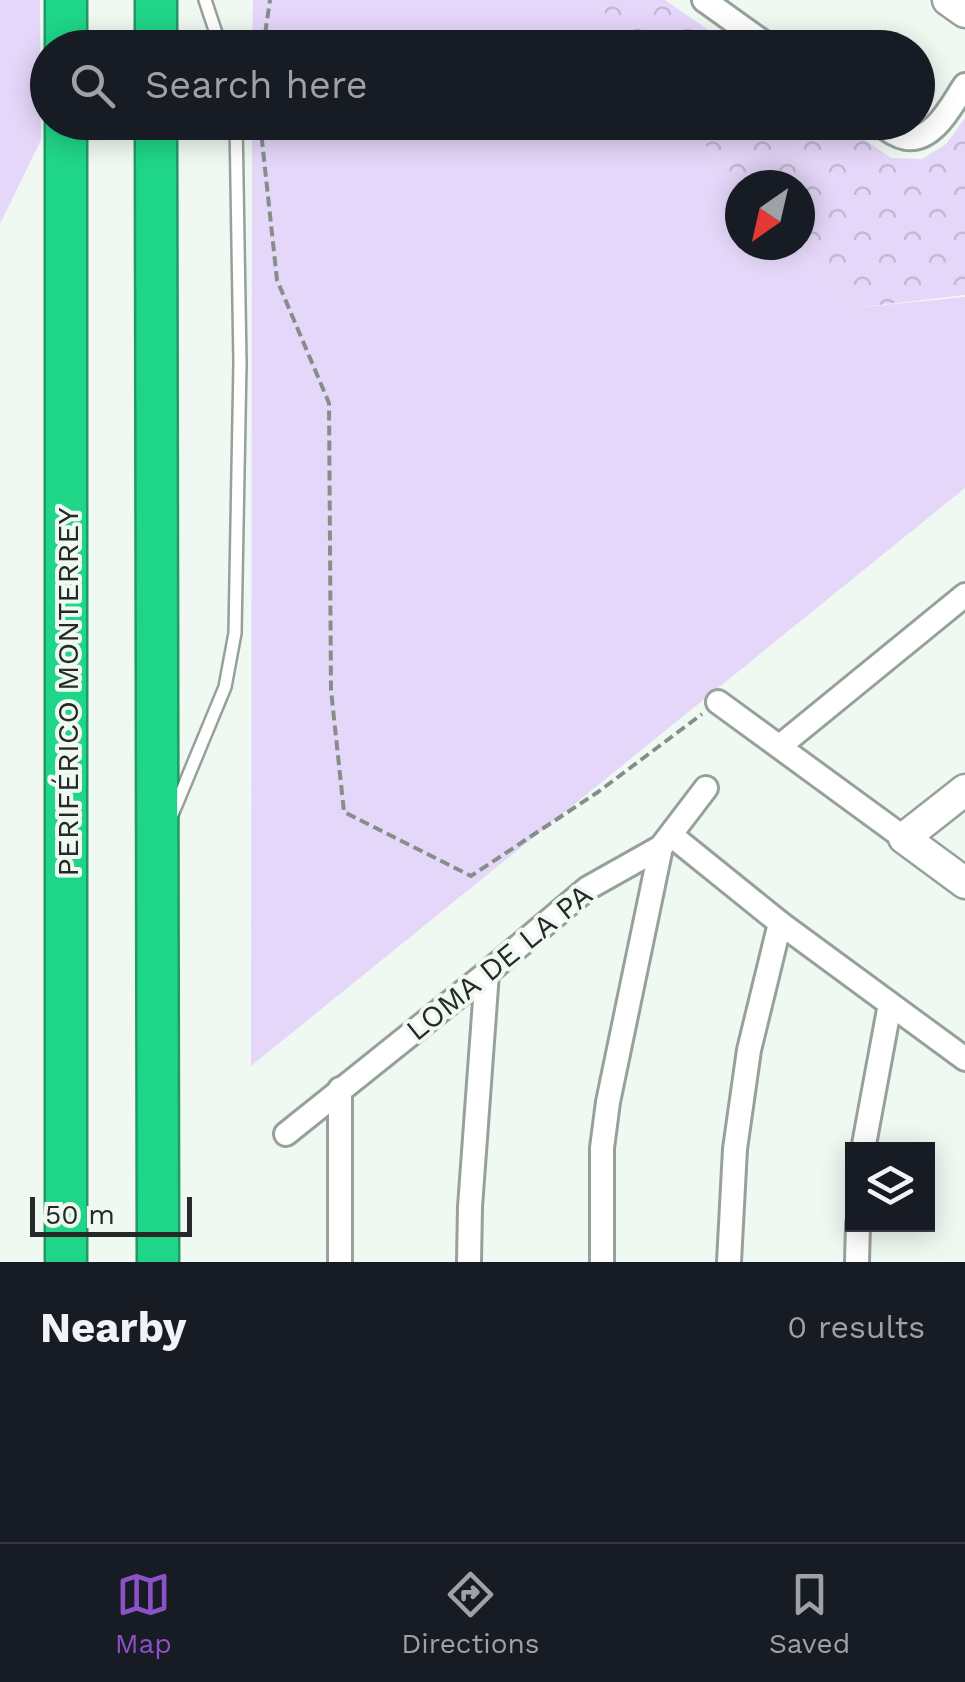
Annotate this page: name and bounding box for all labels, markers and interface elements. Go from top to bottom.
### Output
search box [30,30,935,140]
icon: search [65,58,120,113]
text: Search here [145,63,368,107]
north arrow [725,170,815,260]
street label: PERIFÉRICO MONTERREY [50,507,85,877]
street label: LOMA DE LA PA [399,876,599,1048]
map controls [845,1142,935,1232]
button: layers [845,1142,935,1232]
scale bar [30,1192,192,1236]
text: 50 m [45,1198,115,1231]
text: Nearby [40,1303,187,1352]
text: 0 results [787,1308,925,1346]
tab: Map [115,1567,172,1660]
tab: Directions [401,1567,540,1660]
tab: Saved [769,1567,850,1660]

